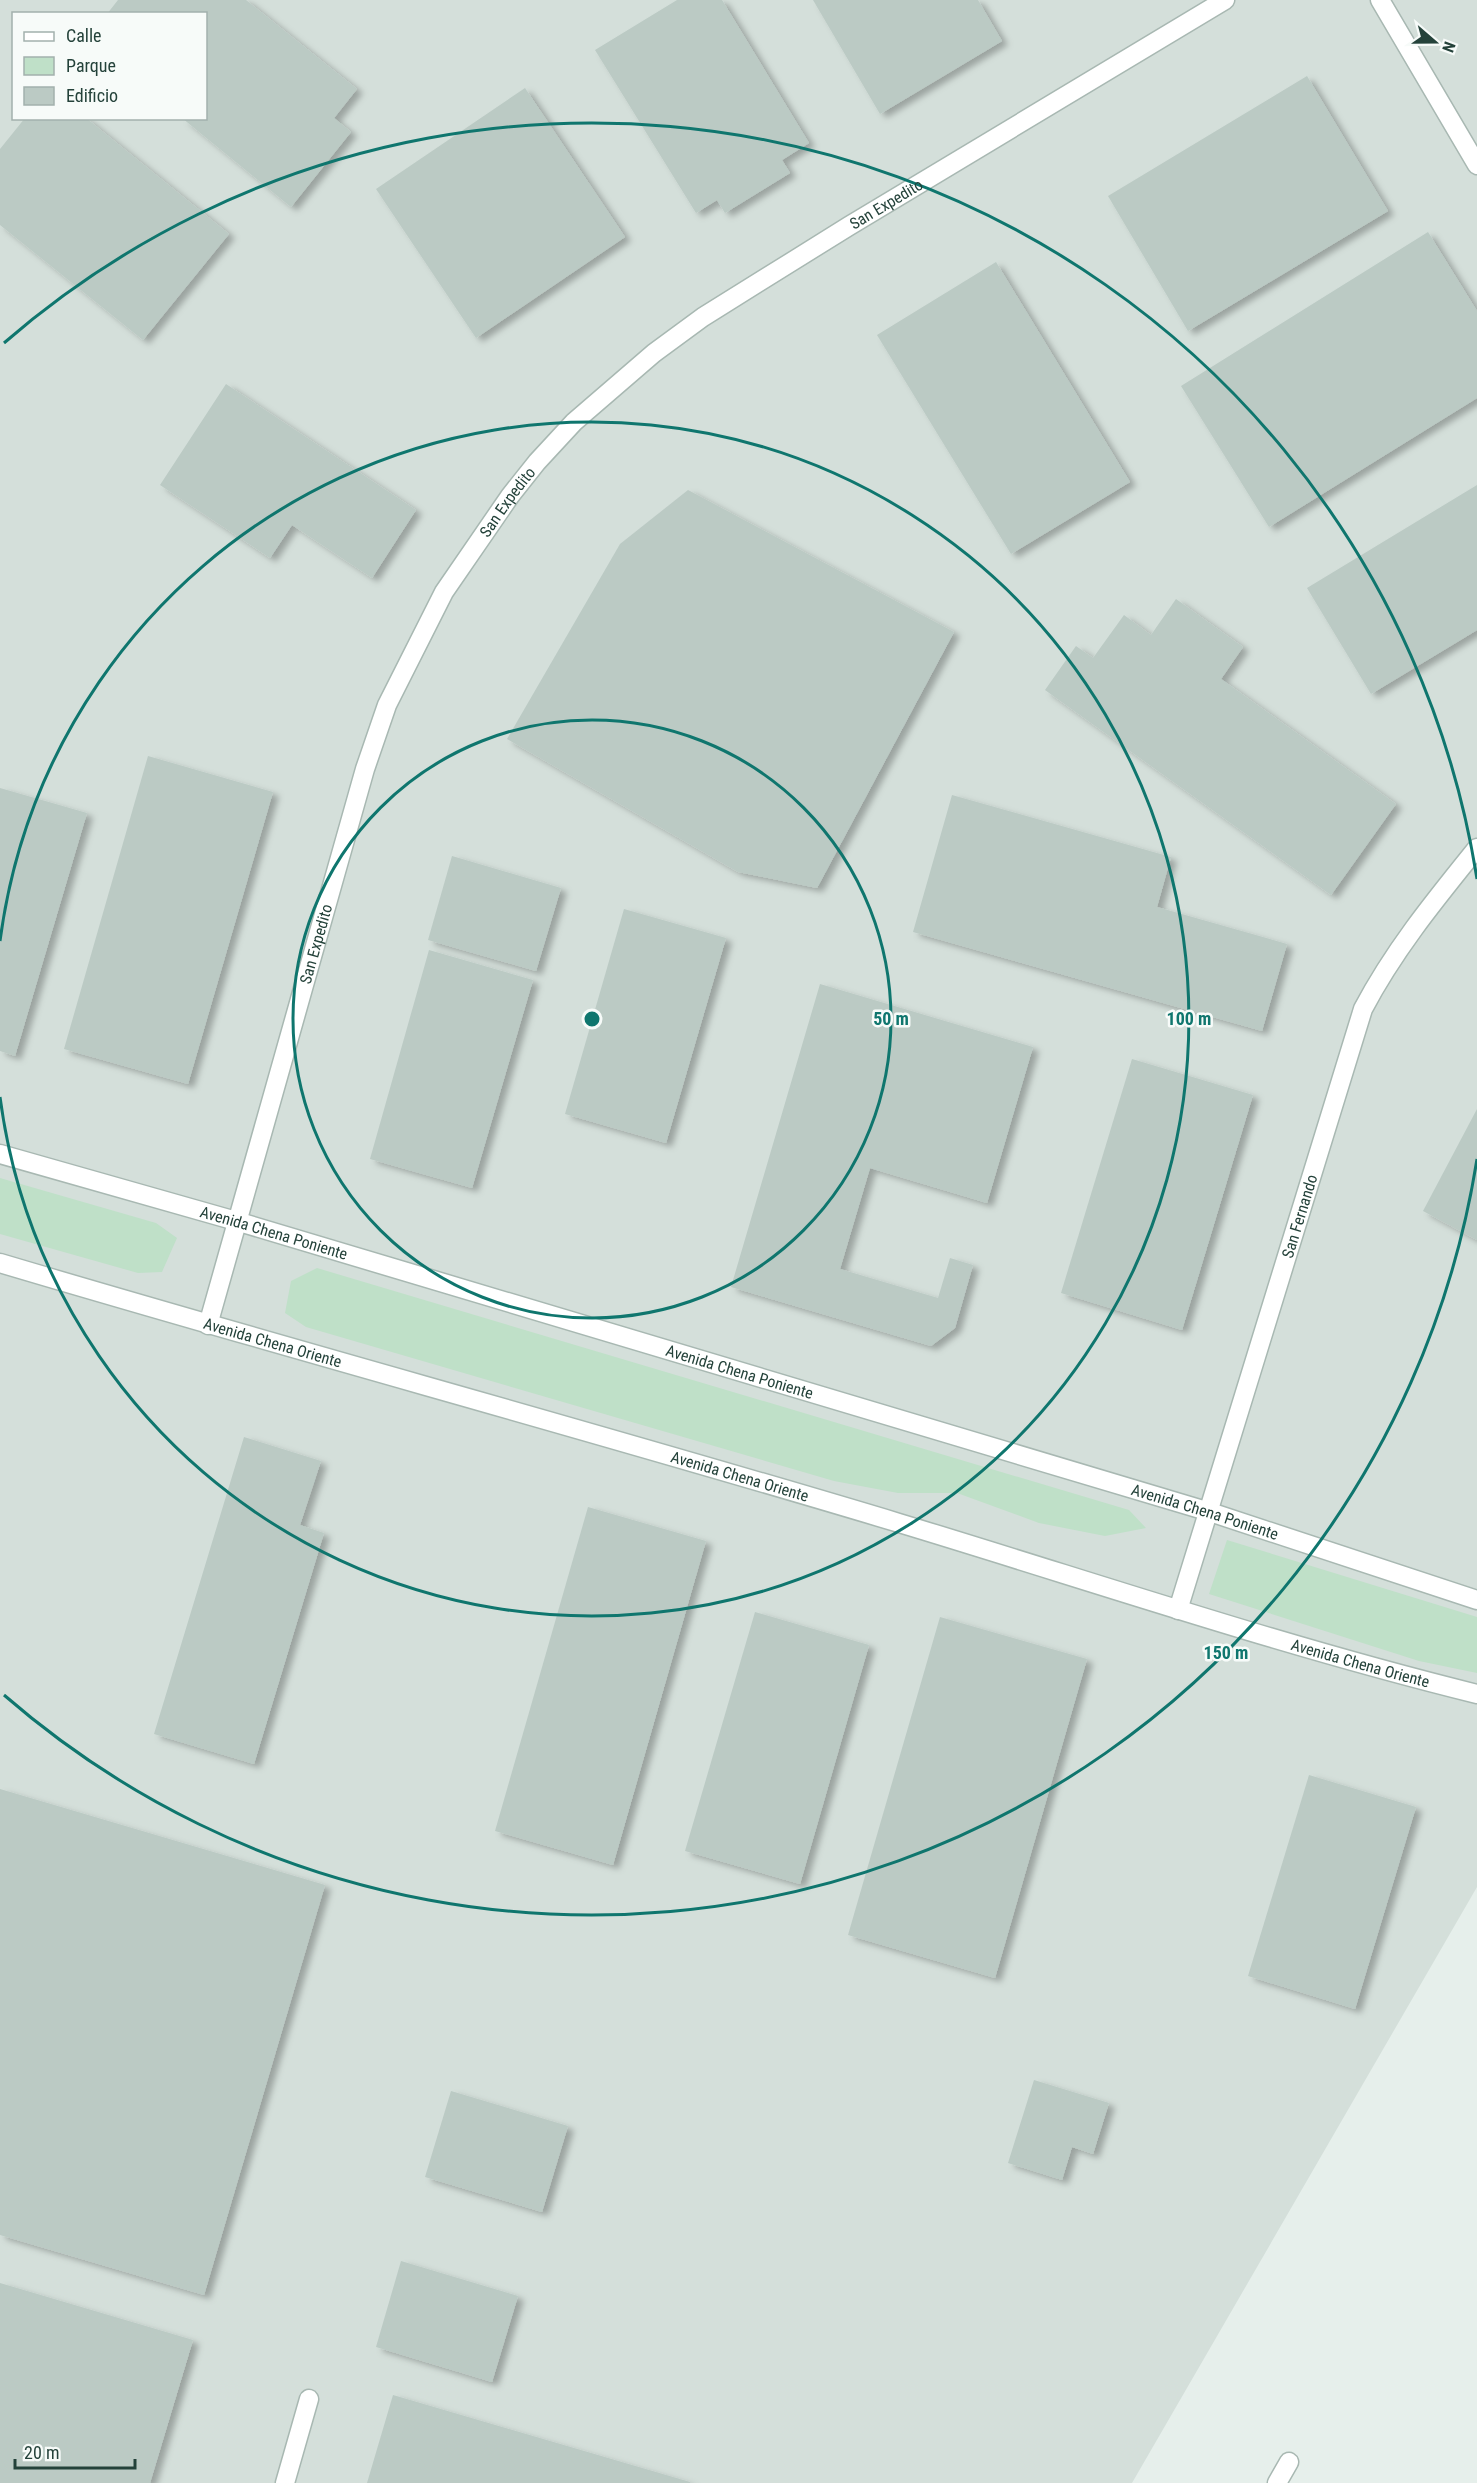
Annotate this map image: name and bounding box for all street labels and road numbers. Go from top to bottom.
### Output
street label: San Expedito [846,175,926,233]
street label: San Expedito [475,463,539,540]
street label: San Expedito [295,902,336,986]
street label: San Fernando [1277,1172,1321,1260]
street label: Avenida Chena Poniente [198,1202,350,1263]
street label: Avenida Chena Oriente [201,1313,344,1371]
street label: Avenida Chena Poniente [664,1340,816,1402]
street label: Avenida Chena Oriente [669,1447,811,1505]
street label: Avenida Chena Poniente [1129,1480,1281,1543]
street label: Avenida Chena Oriente [1289,1635,1432,1691]

